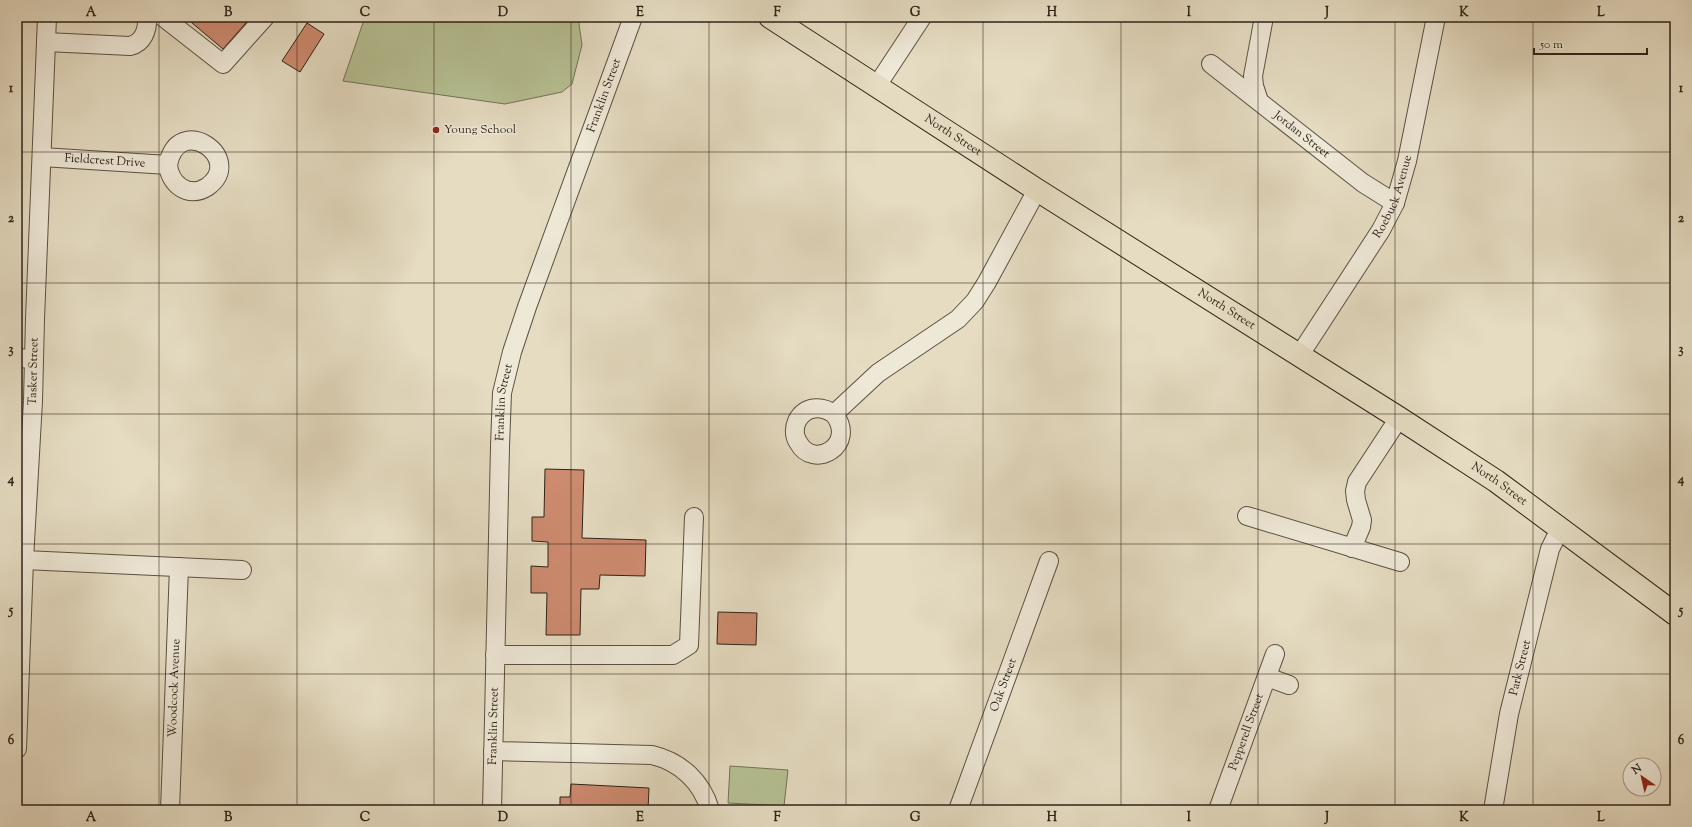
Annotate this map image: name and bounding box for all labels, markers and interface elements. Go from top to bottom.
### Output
text: A [86,4,97,22]
text: B [224,4,233,22]
text: C [360,4,370,22]
text: D [498,4,508,22]
text: E [636,4,644,22]
text: F [773,4,781,22]
text: G [910,4,921,22]
text: H [1047,4,1058,22]
text: I [1187,4,1192,22]
text: J [1324,4,1329,22]
text: K [1459,4,1469,22]
text: L [1597,4,1605,22]
scale bar [1534,30,1647,56]
text: 50 m [1539,36,1563,54]
street label: Franklin Street [583,56,626,135]
text: 1 [9,80,14,98]
text: 1 [1679,80,1684,98]
street label: Jordan Street [1269,106,1334,163]
street label: North Street [921,110,985,161]
place label: Young School [444,121,517,139]
marker: Young School [431,125,441,135]
street label: Fieldcrest Drive [64,149,146,173]
street label: Roebuck Avenue [1369,153,1417,242]
text: 2 [8,210,15,228]
text: 2 [1678,210,1685,228]
street label: North Street [1194,284,1259,334]
street label: Tasker Street [24,337,44,406]
text: 3 [8,341,14,359]
text: 3 [1678,341,1684,359]
street label: Franklin Street [491,362,518,441]
street label: North Street [1467,458,1531,510]
text: 4 [7,471,15,489]
text: 4 [1677,471,1685,489]
text: 5 [8,602,14,620]
text: 5 [1678,602,1684,620]
street label: Woodcock Avenue [164,638,185,738]
street label: Park Street [1505,638,1536,697]
street label: Oak Street [986,656,1022,714]
street label: Franklin Street [484,687,504,765]
street label: Pepperell Street [1224,691,1269,773]
text: 6 [8,732,15,750]
text: 6 [1678,732,1685,750]
north arrow [1622,757,1662,797]
text: N [1628,760,1645,779]
text: A [86,809,97,827]
text: B [224,809,233,827]
text: C [360,809,370,827]
text: D [498,809,508,827]
text: E [636,809,644,827]
text: F [773,809,781,827]
text: G [910,809,921,827]
text: H [1047,809,1058,827]
text: I [1187,809,1192,827]
text: J [1324,809,1329,827]
text: K [1459,809,1469,827]
text: L [1597,809,1605,827]

